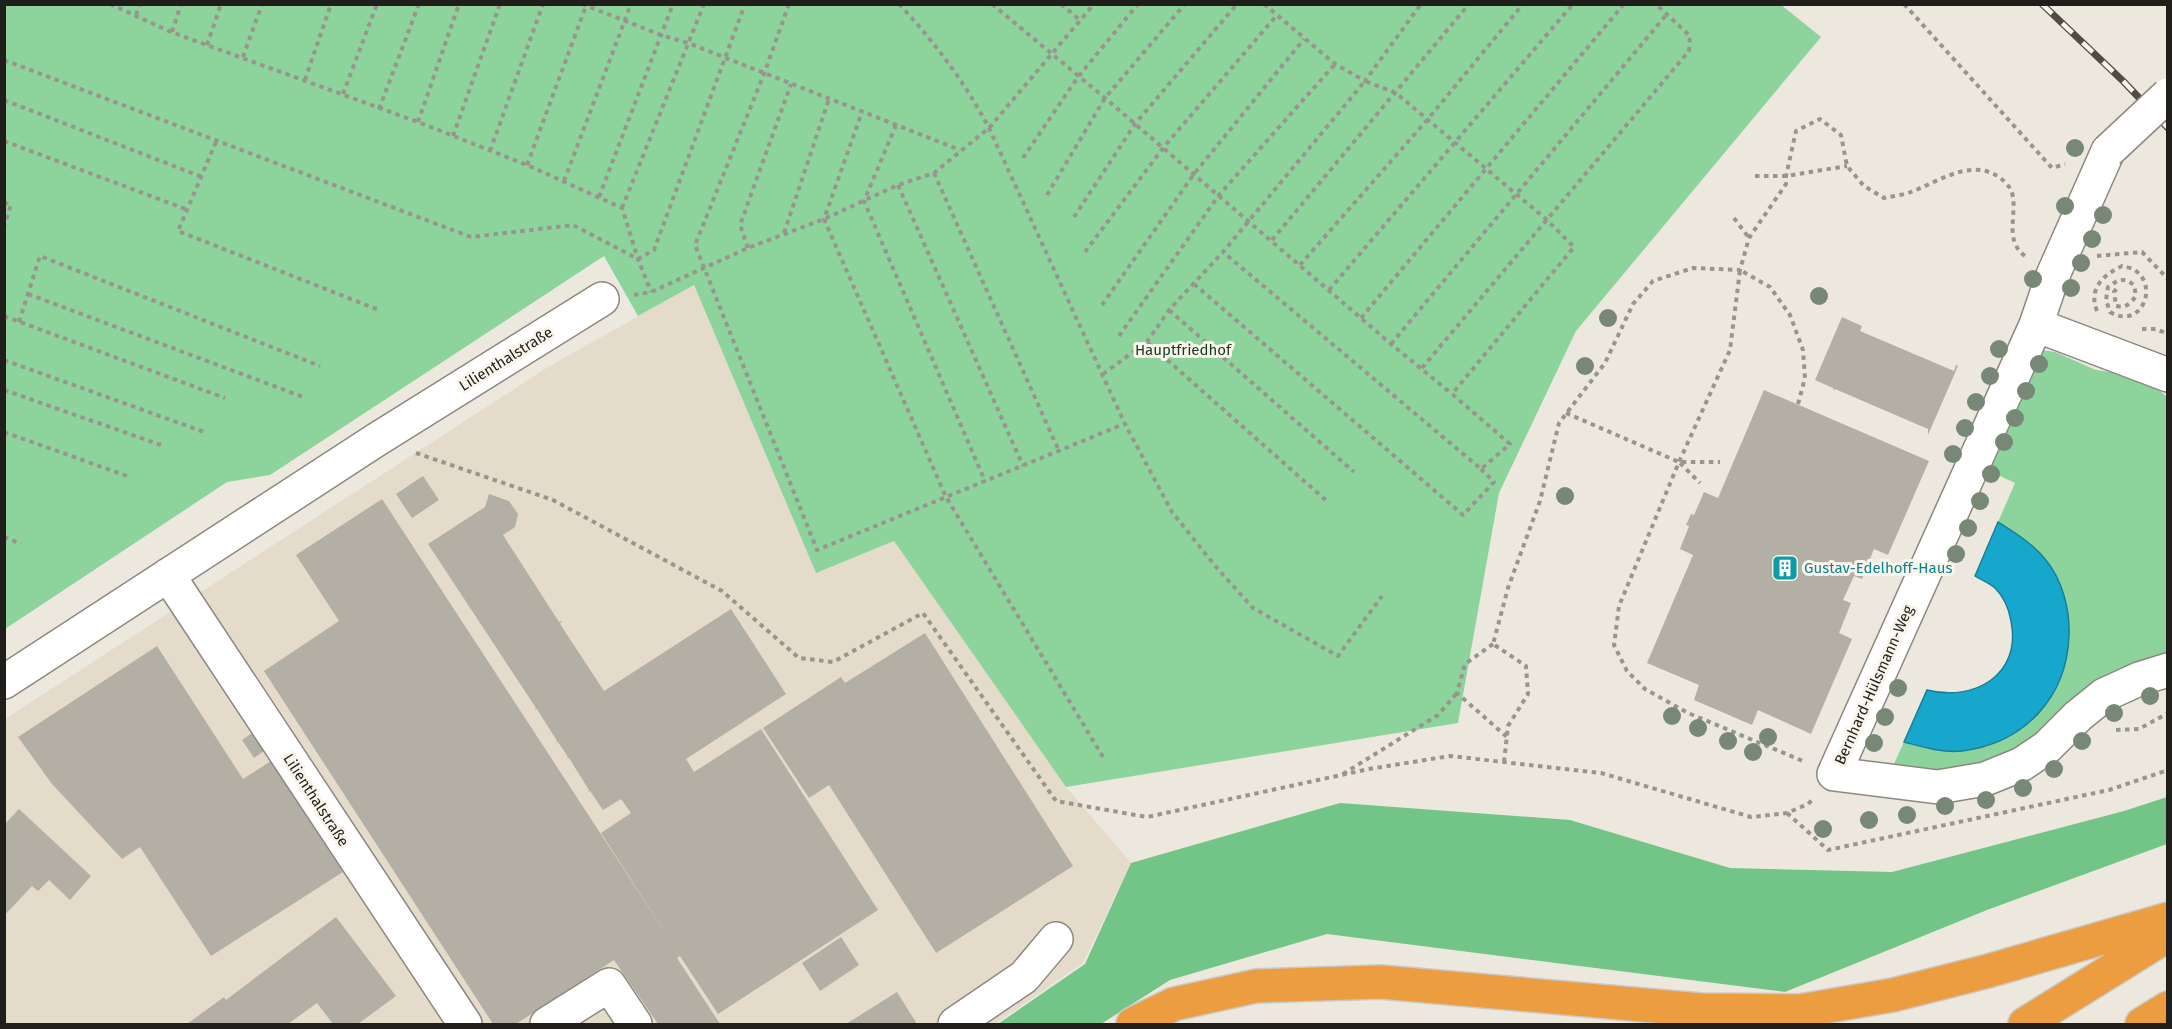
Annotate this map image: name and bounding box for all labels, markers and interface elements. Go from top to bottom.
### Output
street label: Lilienthalstraße [456,323,556,395]
park label: Hauptfriedhof [1135,341,1232,359]
building icon: Gustav-Edelhoff-Haus [1770,553,1800,583]
place label: Gustav-Edelhoff-Haus [1804,559,1952,577]
street label: Bernhard-Hülsmann-Weg [1831,602,1917,767]
street label: Lilienthalstraße [279,750,353,850]

